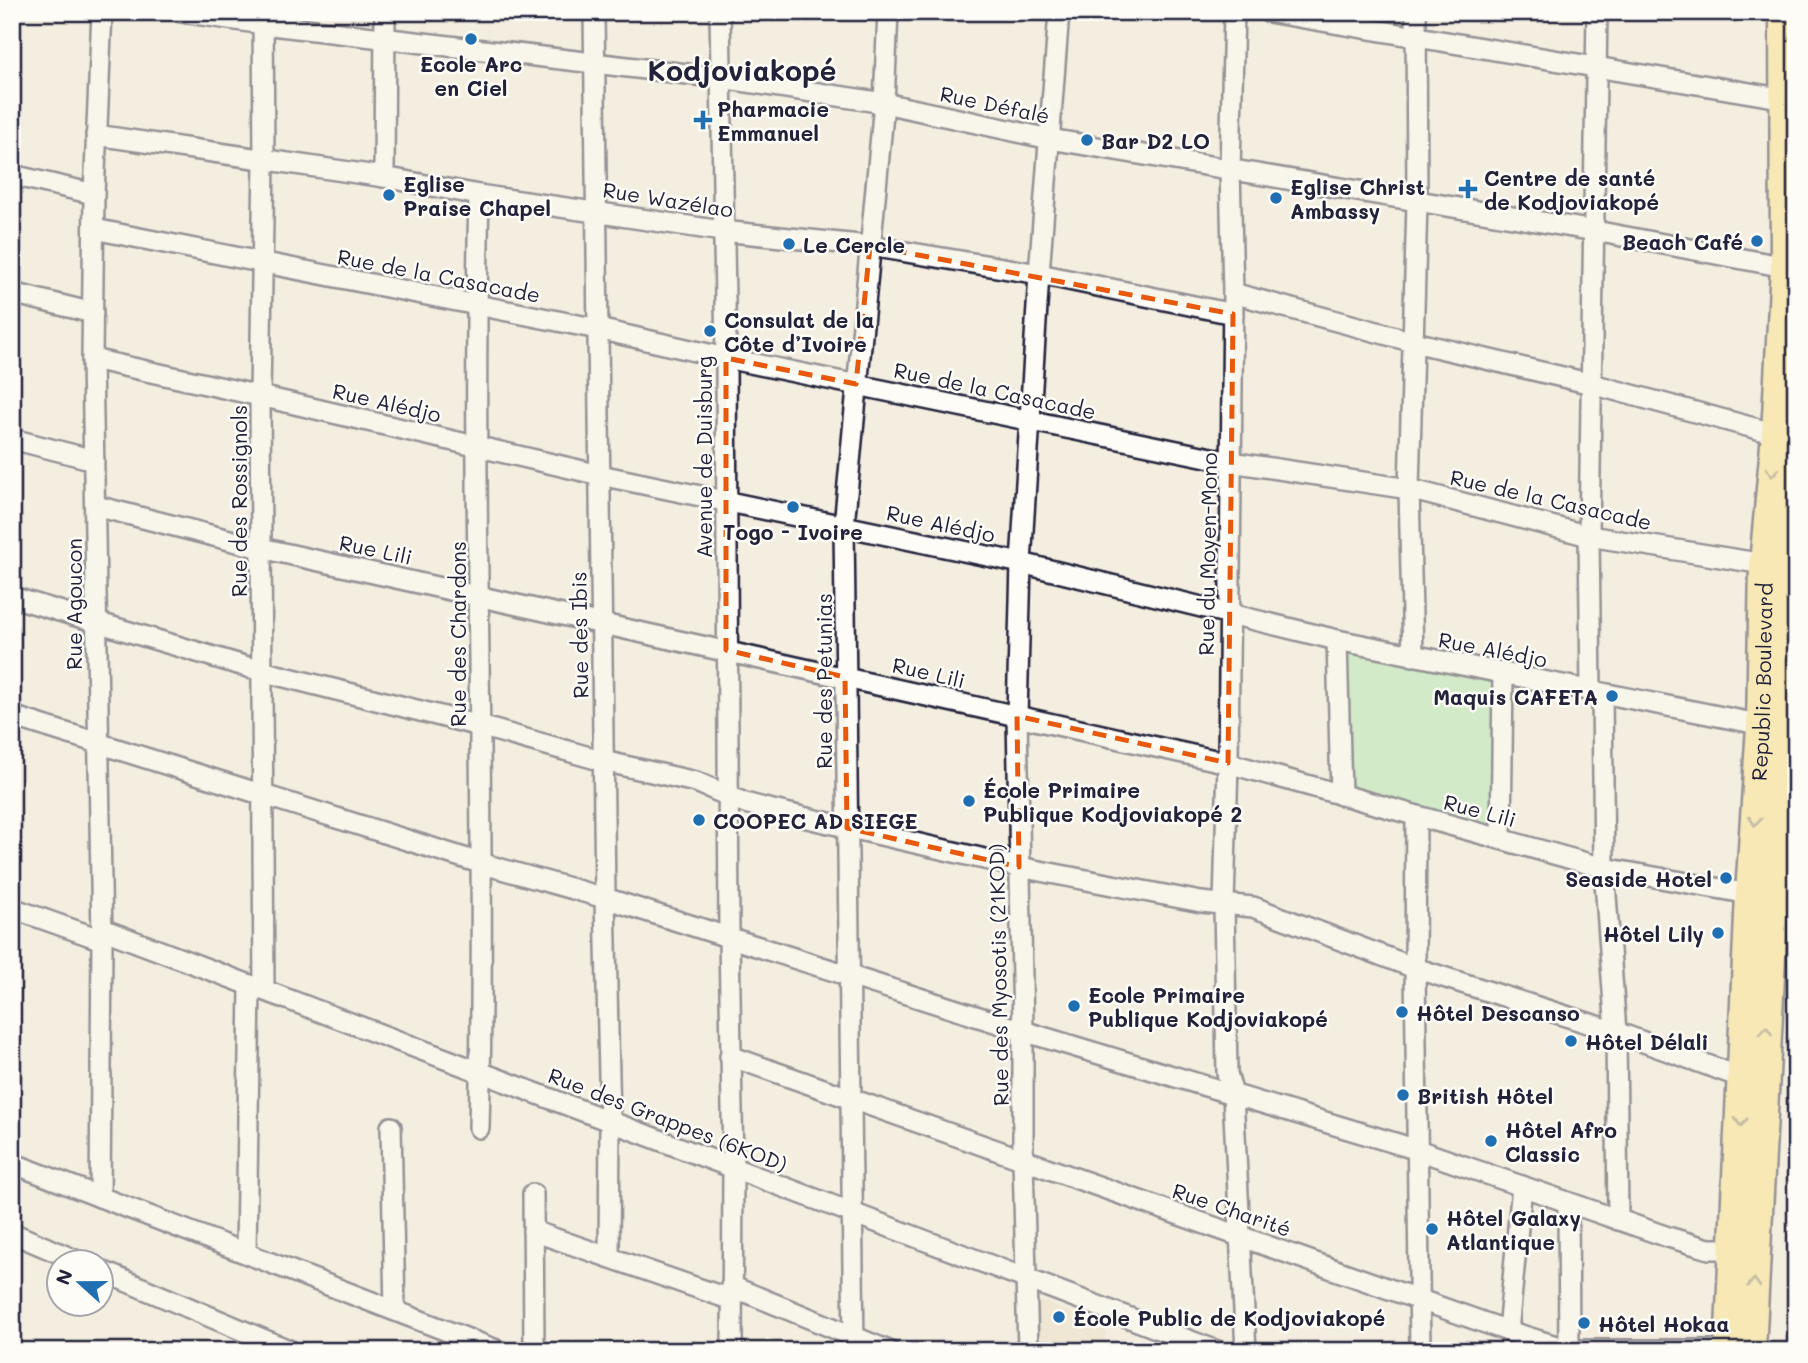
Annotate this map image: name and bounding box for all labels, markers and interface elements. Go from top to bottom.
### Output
marker: Ecole Arc en Ciel [463,31,479,47]
place label: Ecole Arc en Ciel [420,50,522,101]
district label: Kodjoviakopé [648,52,836,88]
street label: Rue Défalé [938,79,1052,129]
place label: Pharmacie Emmanuel [717,95,829,146]
marker: Pharmacie Emmanuel [695,112,711,128]
place label: Bar D2 LO [1101,127,1210,154]
marker: Bar D2 LO [1079,132,1095,148]
place label: Centre de santé de Kodjoviakopé [1484,164,1659,215]
place label: Eglise Praise Chapel [403,170,551,221]
place label: Eglise Christ Ambassy [1290,173,1425,225]
street label: Rue Wazélao [601,175,735,223]
marker: Centre de santé de Kodjoviakopé [1458,179,1478,199]
marker: Eglise Praise Chapel [381,187,397,203]
marker: Eglise Christ Ambassy [1268,190,1284,206]
place label: Beach Café [1622,228,1743,255]
place label: Le Cercle [803,231,905,258]
marker: Beach Café [1749,233,1765,249]
marker: Le Cercle [781,236,797,252]
street label: Rue de la Casacade [335,242,543,308]
place label: Consulat de la Côte d’Ivoire [724,306,874,357]
marker: Consulat de la Côte d’Ivoire [702,323,718,339]
street label: Rue de la Casacade [891,355,1099,425]
street label: Avenue de Duisburg [690,356,717,558]
street label: Rue Alédjo [330,376,444,428]
street label: Rue des Rossignols [225,405,252,597]
street label: Rue du Moyen-Mono [1192,452,1222,656]
street label: Rue de la Casacade [1448,463,1654,535]
one-way arrow [1765,467,1780,478]
street label: Rue Alédjo [884,498,998,548]
marker: Togo - Ivoire [785,499,801,515]
place label: Togo - Ivoire [723,518,863,545]
street label: Rue Lili [337,528,415,570]
street label: Rue Agoucon [60,538,87,670]
street label: Rue des Chardons [444,541,471,727]
street label: Rue des Ibis [564,571,594,699]
street label: Republic Boulevard [1744,582,1777,782]
street label: Rue des Petunias [810,593,837,769]
street label: Rue Alédjo [1436,625,1550,673]
street label: Rue Lili [890,651,968,693]
place label: Maquis CAFETA [1433,683,1598,710]
marker: Maquis CAFETA [1604,688,1620,704]
place label: École Primaire Publique Kodjoviakopé 2 [983,776,1242,827]
street label: Rue Lili [1441,787,1519,833]
marker: École Primaire Publique Kodjoviakopé 2 [961,793,977,809]
place label: COOPEC AD SIEGE [713,807,918,834]
marker: COOPEC AD SIEGE [691,812,707,828]
one-way arrow [1747,816,1762,827]
street label: Rue des Myosotis (21KOD) [982,844,1014,1106]
place label: Seaside Hotel [1565,865,1712,892]
marker: Seaside Hotel [1718,870,1734,886]
place label: Hôtel Lily [1603,920,1704,948]
marker: Hôtel Lily [1710,925,1726,941]
place label: Ecole Primaire Publique Kodjoviakopé [1088,981,1328,1032]
marker: Ecole Primaire Publique Kodjoviakopé [1066,998,1082,1014]
place label: Hôtel Descanso [1416,999,1580,1026]
marker: Hôtel Descanso [1394,1004,1410,1020]
one-way arrow [1759,1025,1774,1036]
place label: Hôtel Délali [1585,1028,1709,1055]
marker: Hôtel Délali [1563,1033,1579,1049]
street label: Rue des Grappes (6KOD) [545,1061,791,1177]
place label: British Hôtel [1417,1082,1553,1109]
marker: British Hôtel [1395,1087,1411,1103]
place label: Hôtel Afro Classic [1505,1116,1617,1167]
one-way arrow [1733,1117,1748,1128]
marker: Hôtel Afro Classic [1483,1133,1499,1149]
street label: Rue Charité [1169,1176,1295,1242]
place label: Hôtel Galaxy Atlantique [1446,1204,1581,1255]
marker: Hôtel Galaxy Atlantique [1424,1221,1440,1237]
north arrow [46,1248,116,1318]
text: N [49,1266,78,1288]
one-way arrow [1747,1277,1762,1288]
place label: École Public de Kodjoviakopé [1073,1304,1385,1331]
marker: École Public de Kodjoviakopé [1051,1309,1067,1325]
place label: Hôtel Hokaa [1598,1310,1730,1337]
marker: Hôtel Hokaa [1576,1315,1592,1331]

